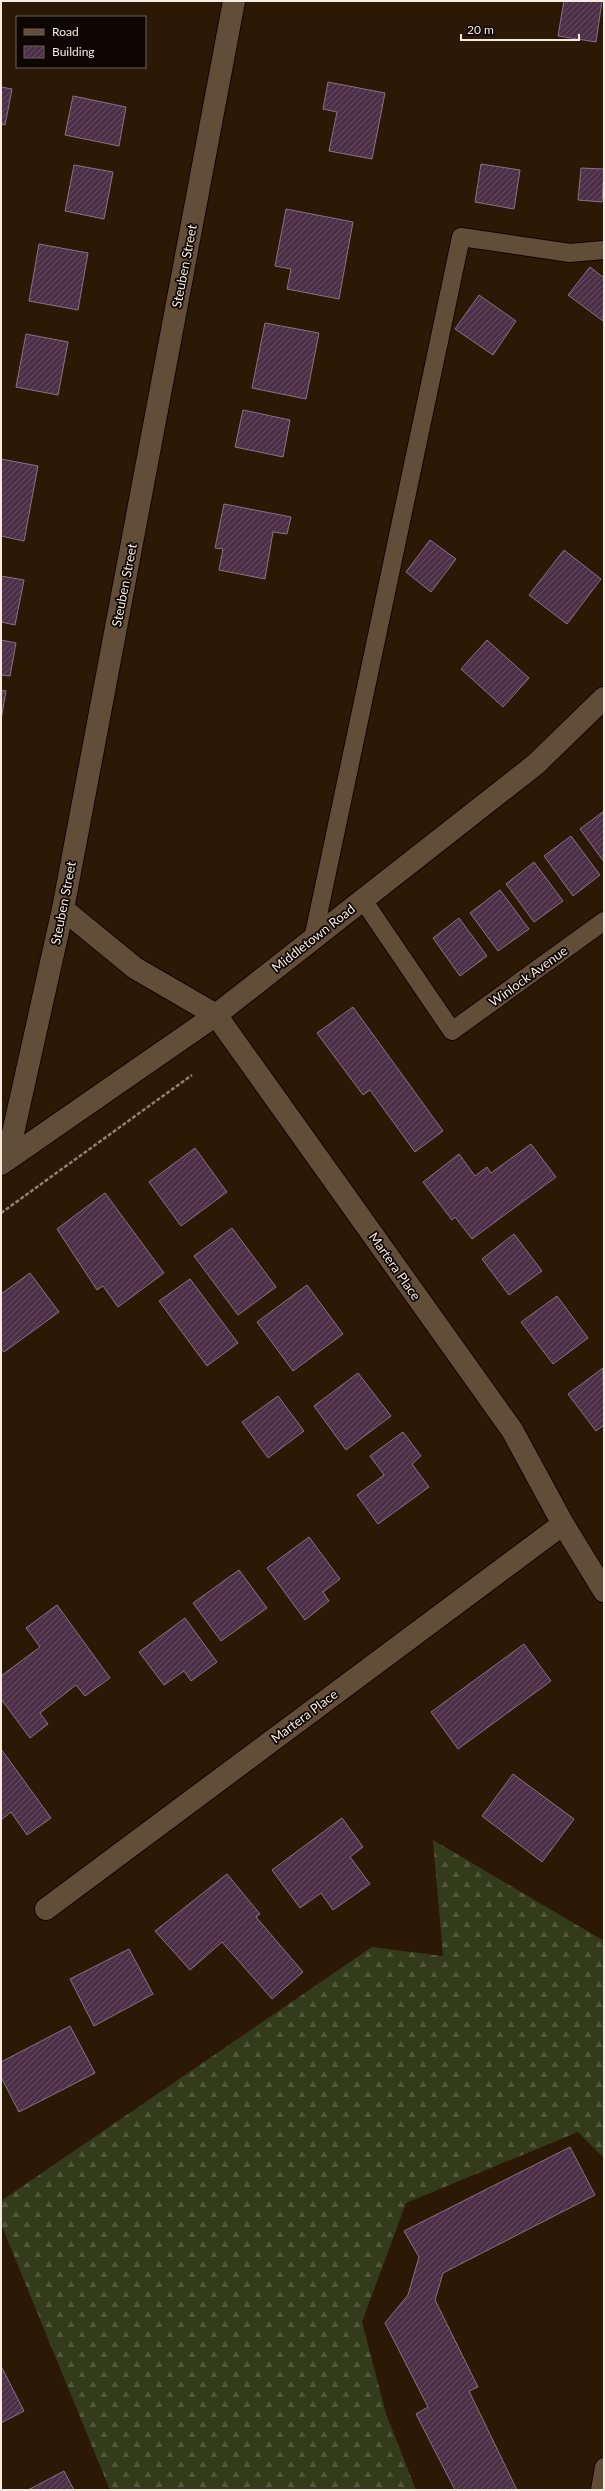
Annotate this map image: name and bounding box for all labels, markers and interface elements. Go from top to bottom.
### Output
legend [16,16,146,68]
scale bar [461,16,579,42]
text: 20 m [467,22,494,37]
text: Road [52,24,79,39]
text: Building [52,44,95,59]
street label: Steuben Street [168,223,200,309]
street label: Steuben Street [108,542,140,628]
street label: Steuben Street [47,860,79,946]
street label: Middletown Road [268,901,358,975]
street label: Winlock Avenue [486,942,570,1010]
street label: Martera Place [366,1229,424,1303]
street label: Martera Place [268,1686,341,1746]

